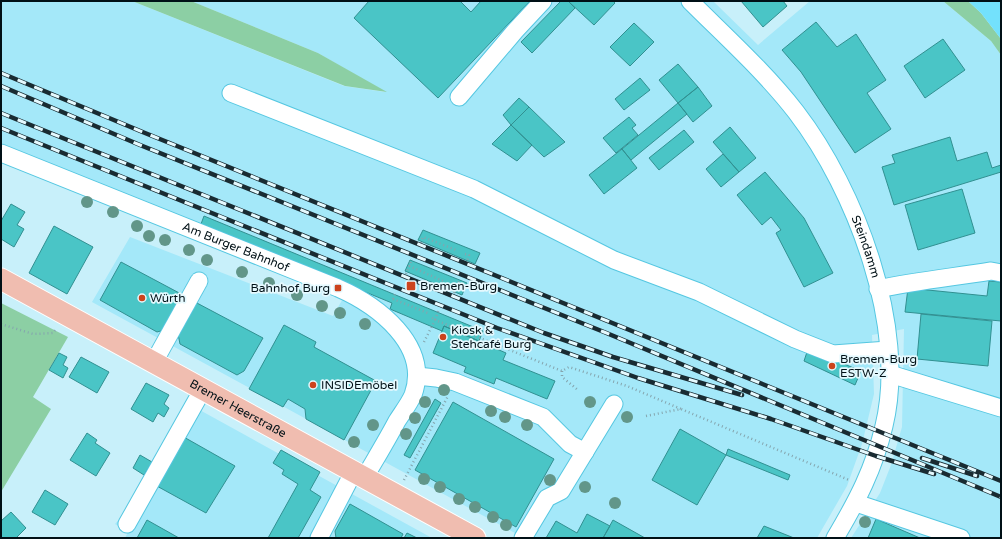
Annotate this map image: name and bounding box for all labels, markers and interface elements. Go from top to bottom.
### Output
street label: Steindamm [848,213,883,279]
street label: Am Burger Bahnhof [180,219,292,275]
place label: Bremen-Burg [420,279,497,293]
marker: Bremen-Burg [405,280,417,292]
place label: Bahnhof Burg [251,281,330,295]
marker: Bahnhof Burg [333,283,343,293]
place label: Würth [150,291,185,305]
marker: Würth [137,293,147,303]
place label: Kiosk & Stehcafé Burg [451,323,531,351]
marker: Kiosk & Stehcafé Burg [438,332,448,342]
place label: Bremen-Burg ESTW-Z [840,352,917,380]
marker: Bremen-Burg ESTW-Z [827,361,837,371]
street label: Bremer Heerstraße [187,376,289,441]
place label: INSIDEmöbel [321,378,397,392]
marker: INSIDEmöbel [308,380,318,390]

